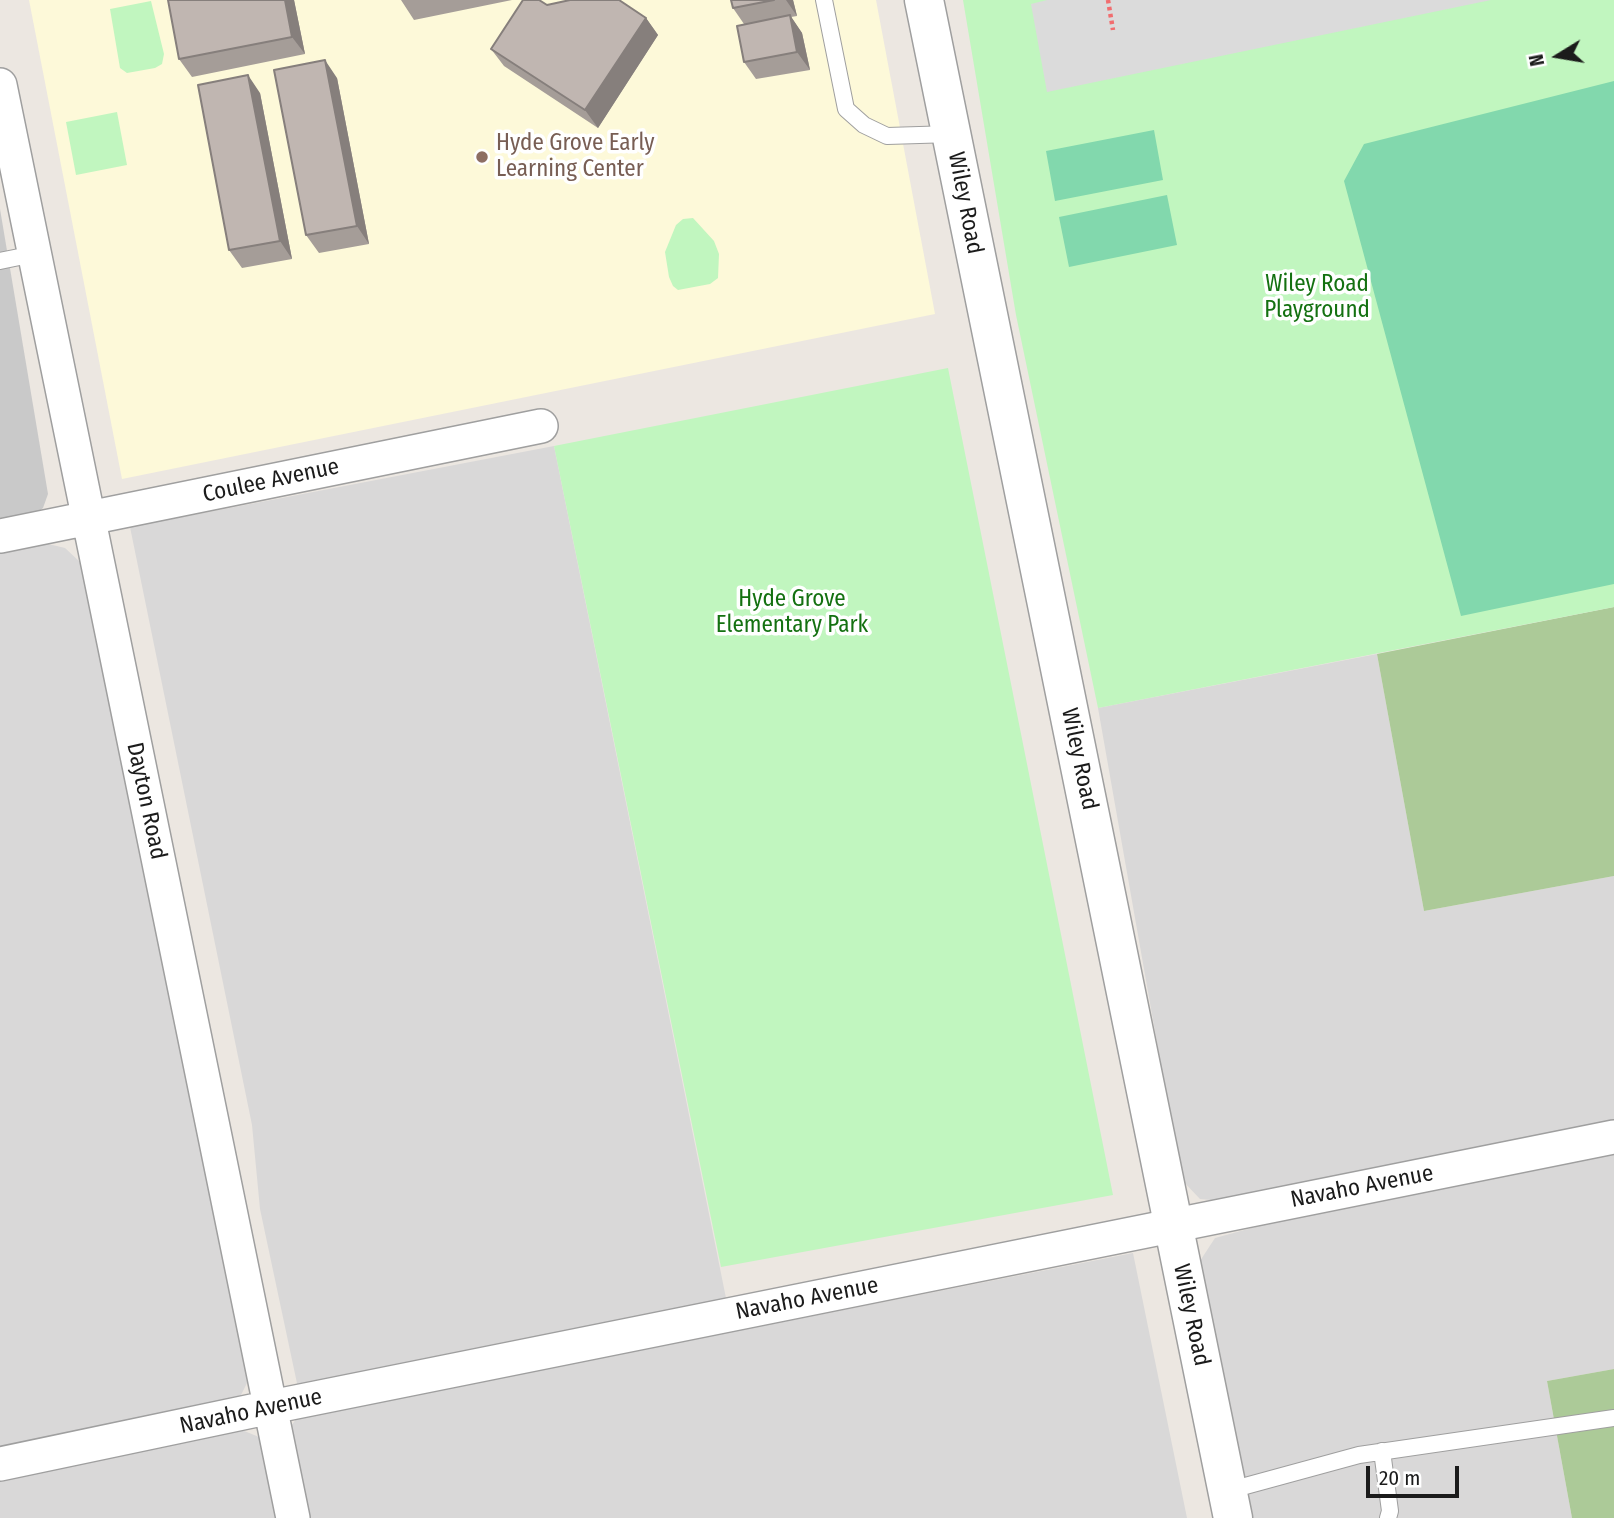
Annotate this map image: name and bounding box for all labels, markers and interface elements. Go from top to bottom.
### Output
north arrow [1523,21,1593,91]
text: N [1525,52,1549,68]
place label: Hyde Grove Early Learning Center [496,130,655,184]
marker: Hyde Grove Early Learning Center [474,149,490,165]
street label: Wiley Road [942,150,988,256]
park label: Wiley Road Playground [1264,271,1370,325]
street label: Coulee Avenue [200,453,342,509]
park label: Hyde Grove Elementary Park [716,586,868,640]
street label: Wiley Road [1055,705,1103,813]
street label: Dayton Road [120,740,172,862]
street label: Navaho Avenue [1288,1160,1436,1214]
street label: Wiley Road [1167,1261,1215,1369]
street label: Navaho Avenue [733,1272,881,1326]
street label: Navaho Avenue [177,1383,325,1441]
scale bar [1369,1452,1462,1496]
text: 20 m [1379,1465,1420,1491]

